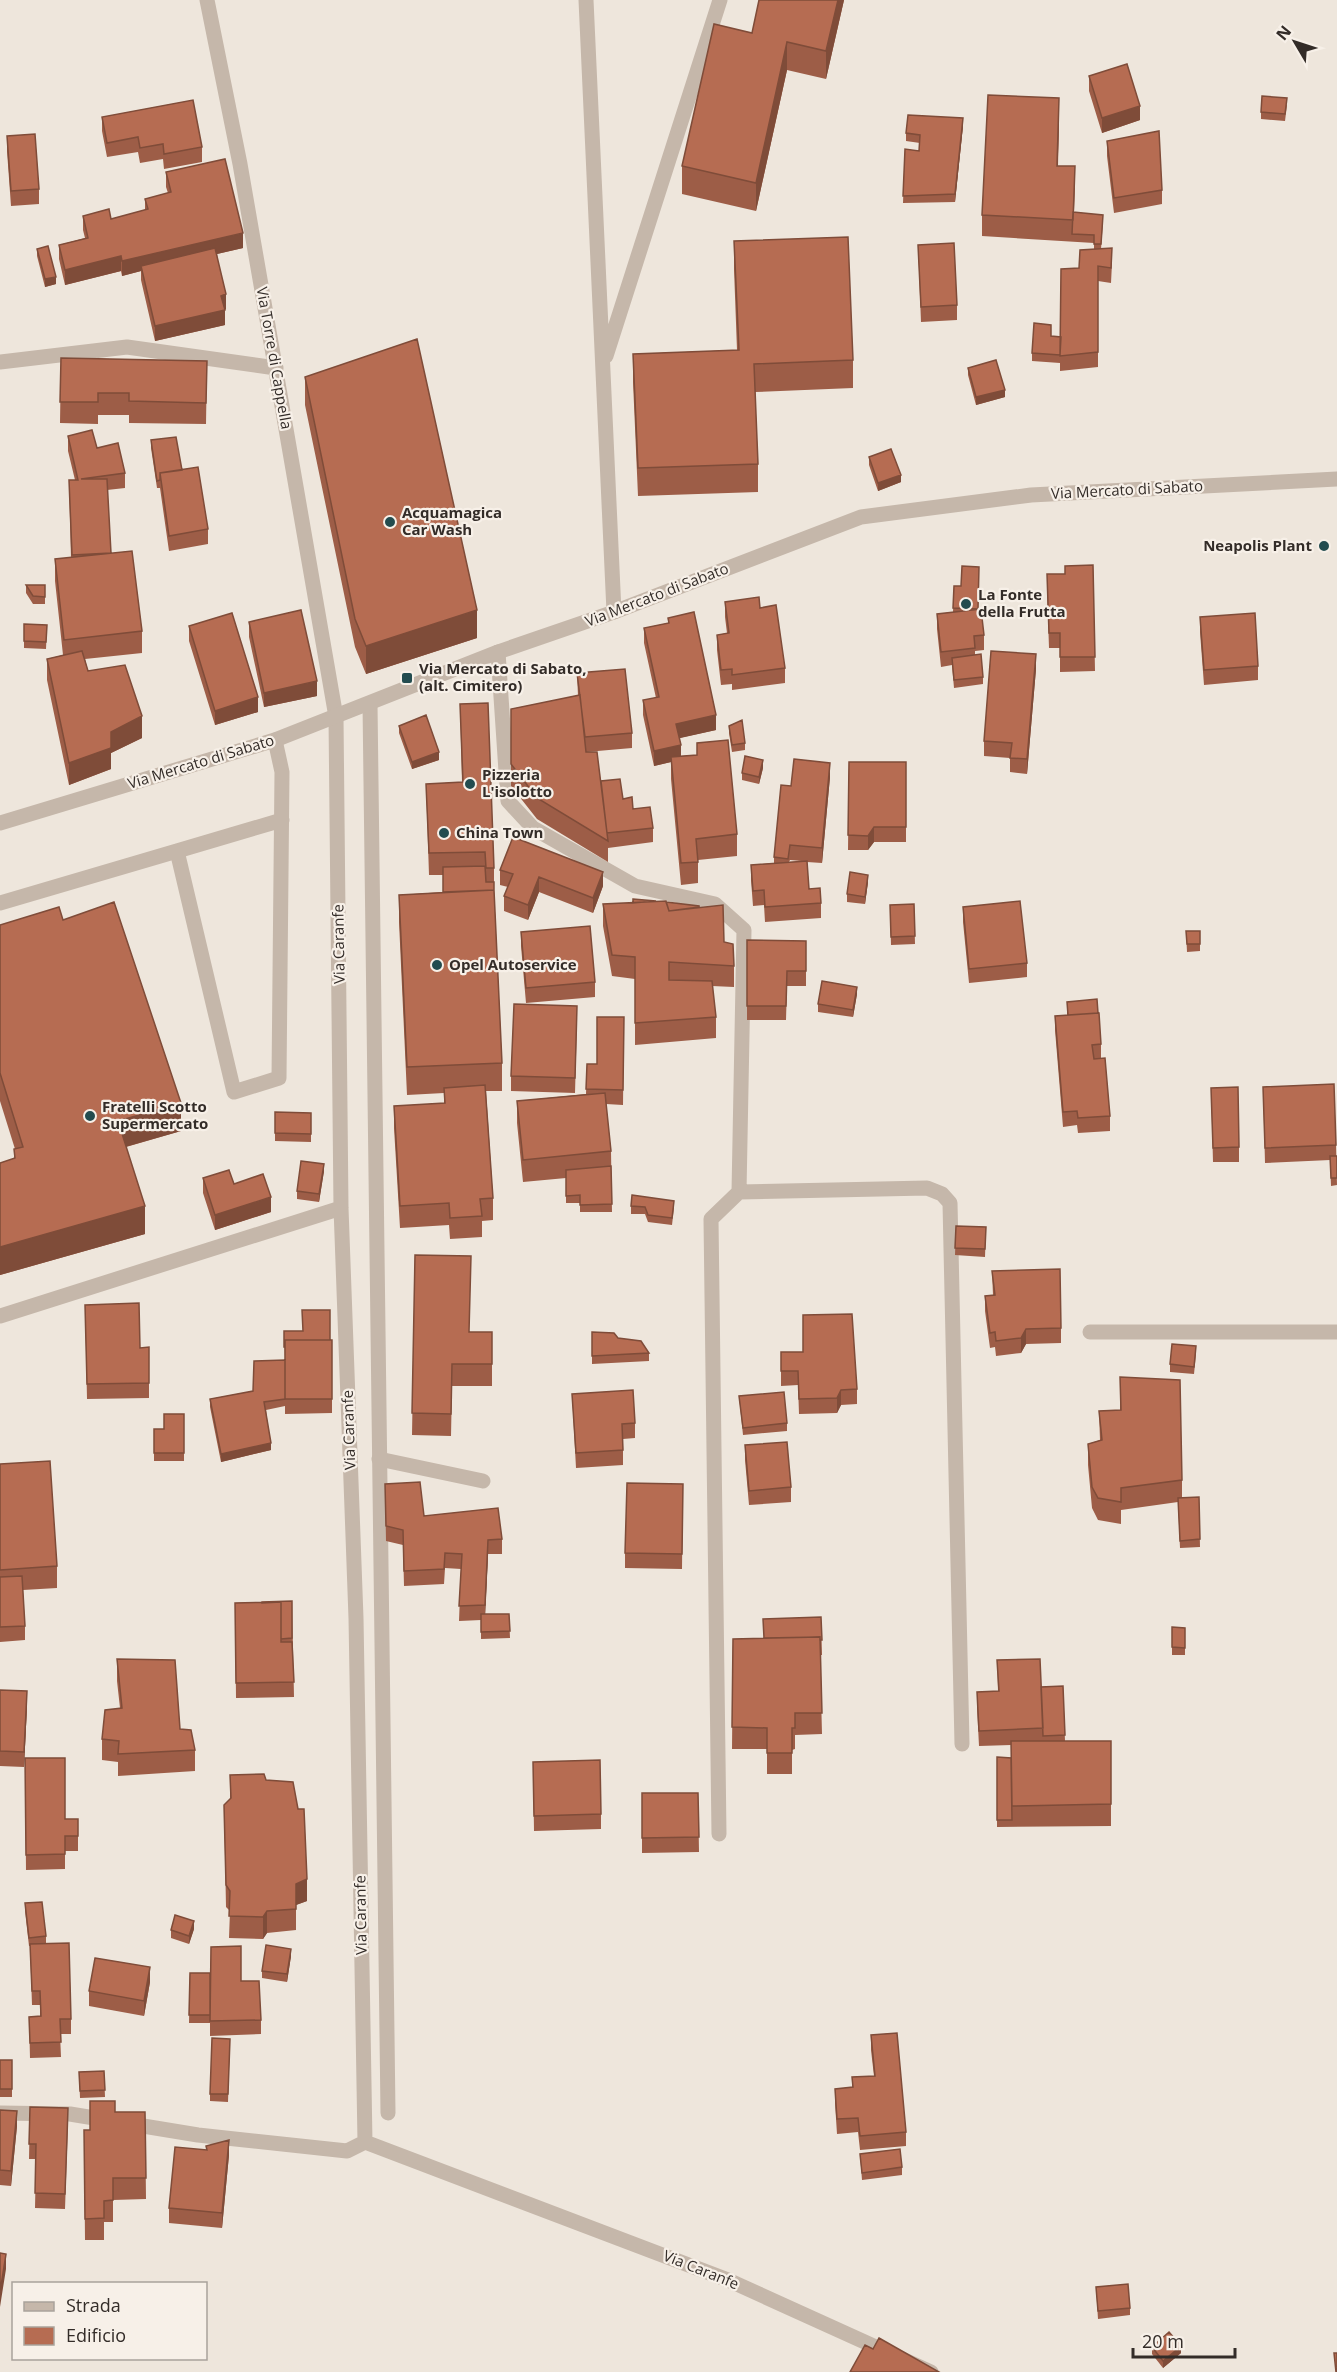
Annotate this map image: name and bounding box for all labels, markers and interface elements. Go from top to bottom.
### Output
north arrow [1265,12,1325,72]
text: N [1271,21,1296,45]
street label: Via Torre di Cappella [253,285,297,431]
street label: Via Mercato di Sabato [1050,475,1203,503]
place label: Acquamagica Car Wash [402,502,502,539]
marker: Acquamagica Car Wash [383,515,397,529]
place label: Neapolis Plant [1203,535,1312,555]
marker: Neapolis Plant [1317,539,1331,553]
street label: Via Mercato di Sabato [582,557,731,631]
place label: La Fonte della Frutta [978,584,1065,621]
marker: La Fonte della Frutta [959,597,973,611]
place label: Via Mercato di Sabato, (alt. Cimitero) [419,658,586,695]
marker: Via Mercato di Sabato, (alt. Cimitero) [400,671,414,685]
street label: Via Mercato di Sabato [125,729,276,793]
place label: Pizzeria L'isolotto [482,764,552,801]
marker: Pizzeria L'isolotto [463,777,477,791]
place label: China Town [456,822,543,842]
marker: China Town [437,826,451,840]
street label: Via Caranfe [327,904,349,984]
place label: Opel Autoservice [449,954,577,974]
marker: Opel Autoservice [430,958,444,972]
place label: Fratelli Scotto Supermercato [102,1096,208,1133]
marker: Fratelli Scotto Supermercato [83,1109,97,1123]
street label: Via Caranfe [337,1390,359,1470]
street label: Via Caranfe [349,1875,371,1955]
street label: Via Caranfe [661,2245,742,2293]
legend [12,2282,207,2360]
text: Strada [66,2293,121,2317]
scale bar [1133,2321,1235,2359]
text: Edificio [66,2323,126,2347]
text: 20 m [1142,2329,1184,2353]

